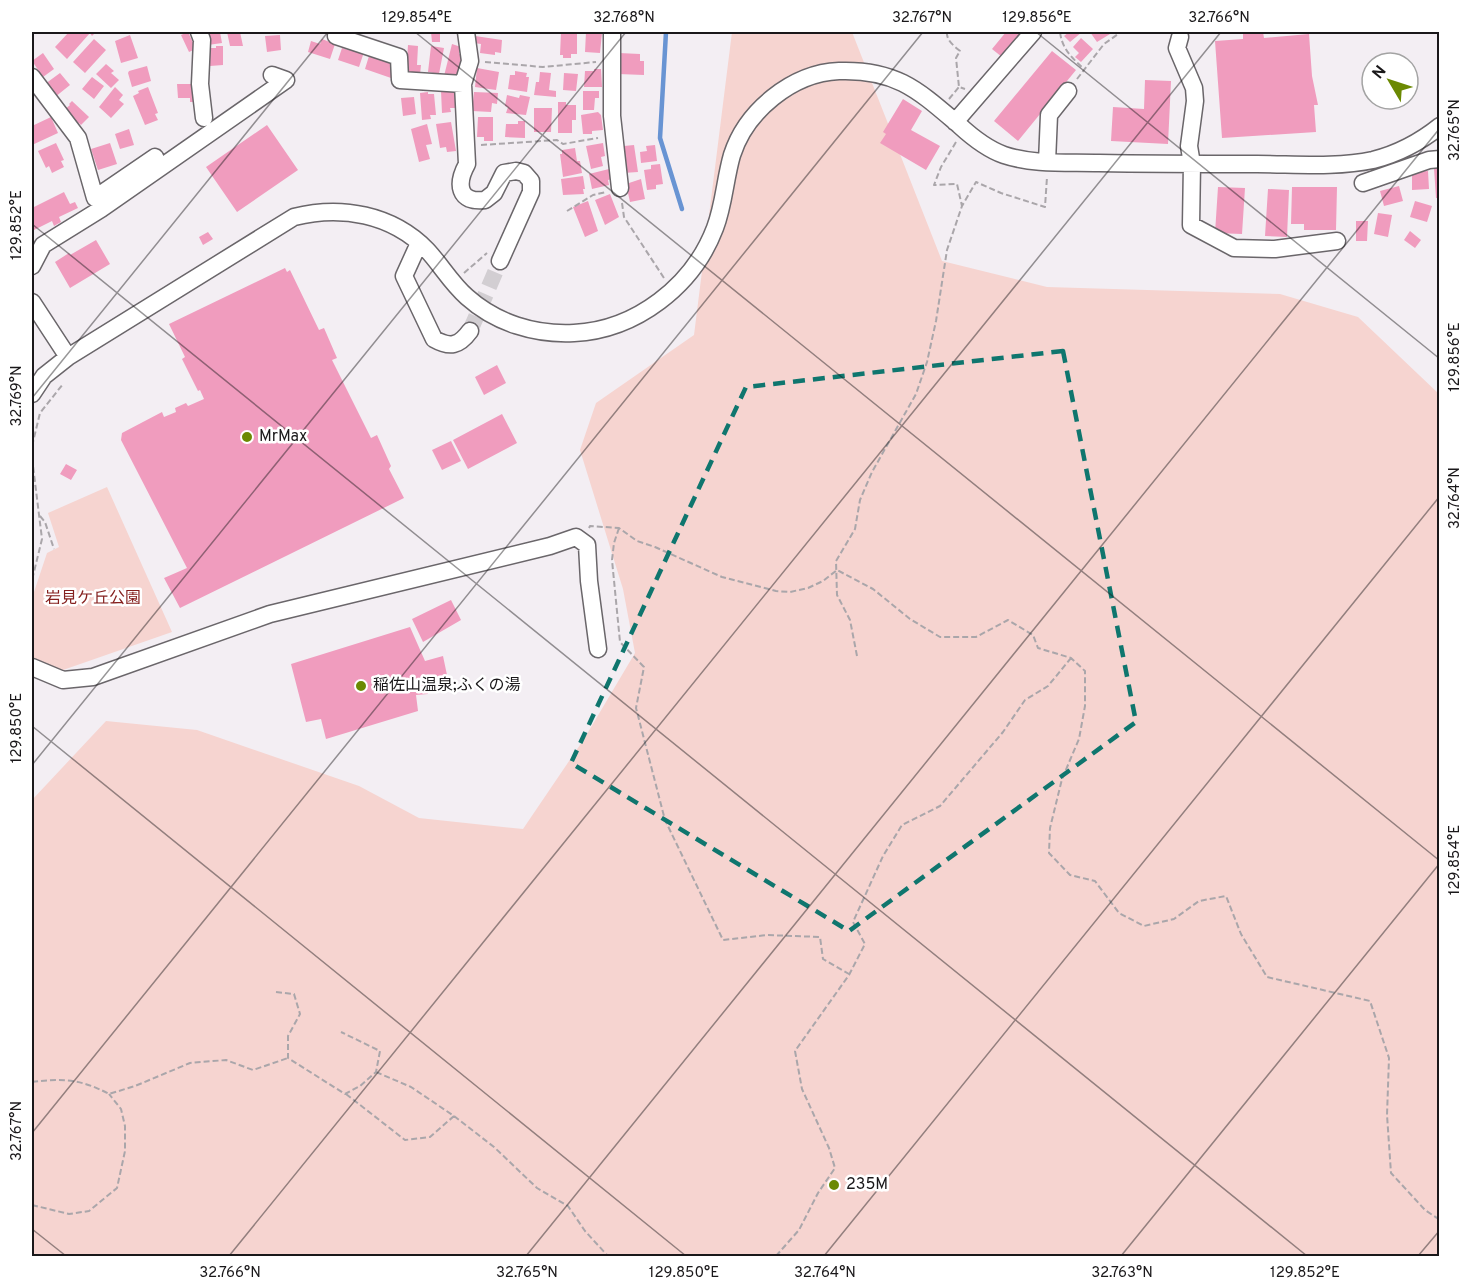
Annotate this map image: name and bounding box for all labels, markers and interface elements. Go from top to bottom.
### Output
text: 129.854°E [382,9,452,28]
text: 32.768°N [593,9,655,28]
text: 32.767°N [892,9,952,28]
text: 129.856°E [1002,9,1072,28]
text: 32.766°N [1188,9,1250,28]
north arrow [1360,51,1420,111]
text: N [1369,62,1391,84]
text: 32.765°N [1446,99,1465,161]
text: 129.852°E [8,190,27,260]
text: 129.856°E [1446,322,1465,392]
text: 32.769°N [8,365,27,427]
place label: MrMax [259,427,307,447]
marker: MrMax [240,430,254,444]
text: 32.764°N [1446,467,1465,529]
park label: 岩見ケ丘公園 [45,589,141,609]
place label: 稲佐山温泉;ふくの湯 [373,676,521,696]
marker: 稲佐山温泉;ふくの湯 [354,679,368,693]
text: 129.850°E [8,693,27,763]
text: 129.854°E [1446,825,1465,895]
text: 32.767°N [8,1101,27,1161]
place label: 235M [846,1175,888,1195]
marker: 235M [827,1178,841,1192]
text: 32.766°N [199,1264,261,1283]
text: 32.765°N [496,1264,558,1283]
text: 129.850°E [649,1264,719,1283]
text: 32.764°N [794,1264,856,1283]
text: 32.763°N [1091,1264,1153,1283]
text: 129.852°E [1270,1264,1340,1283]

